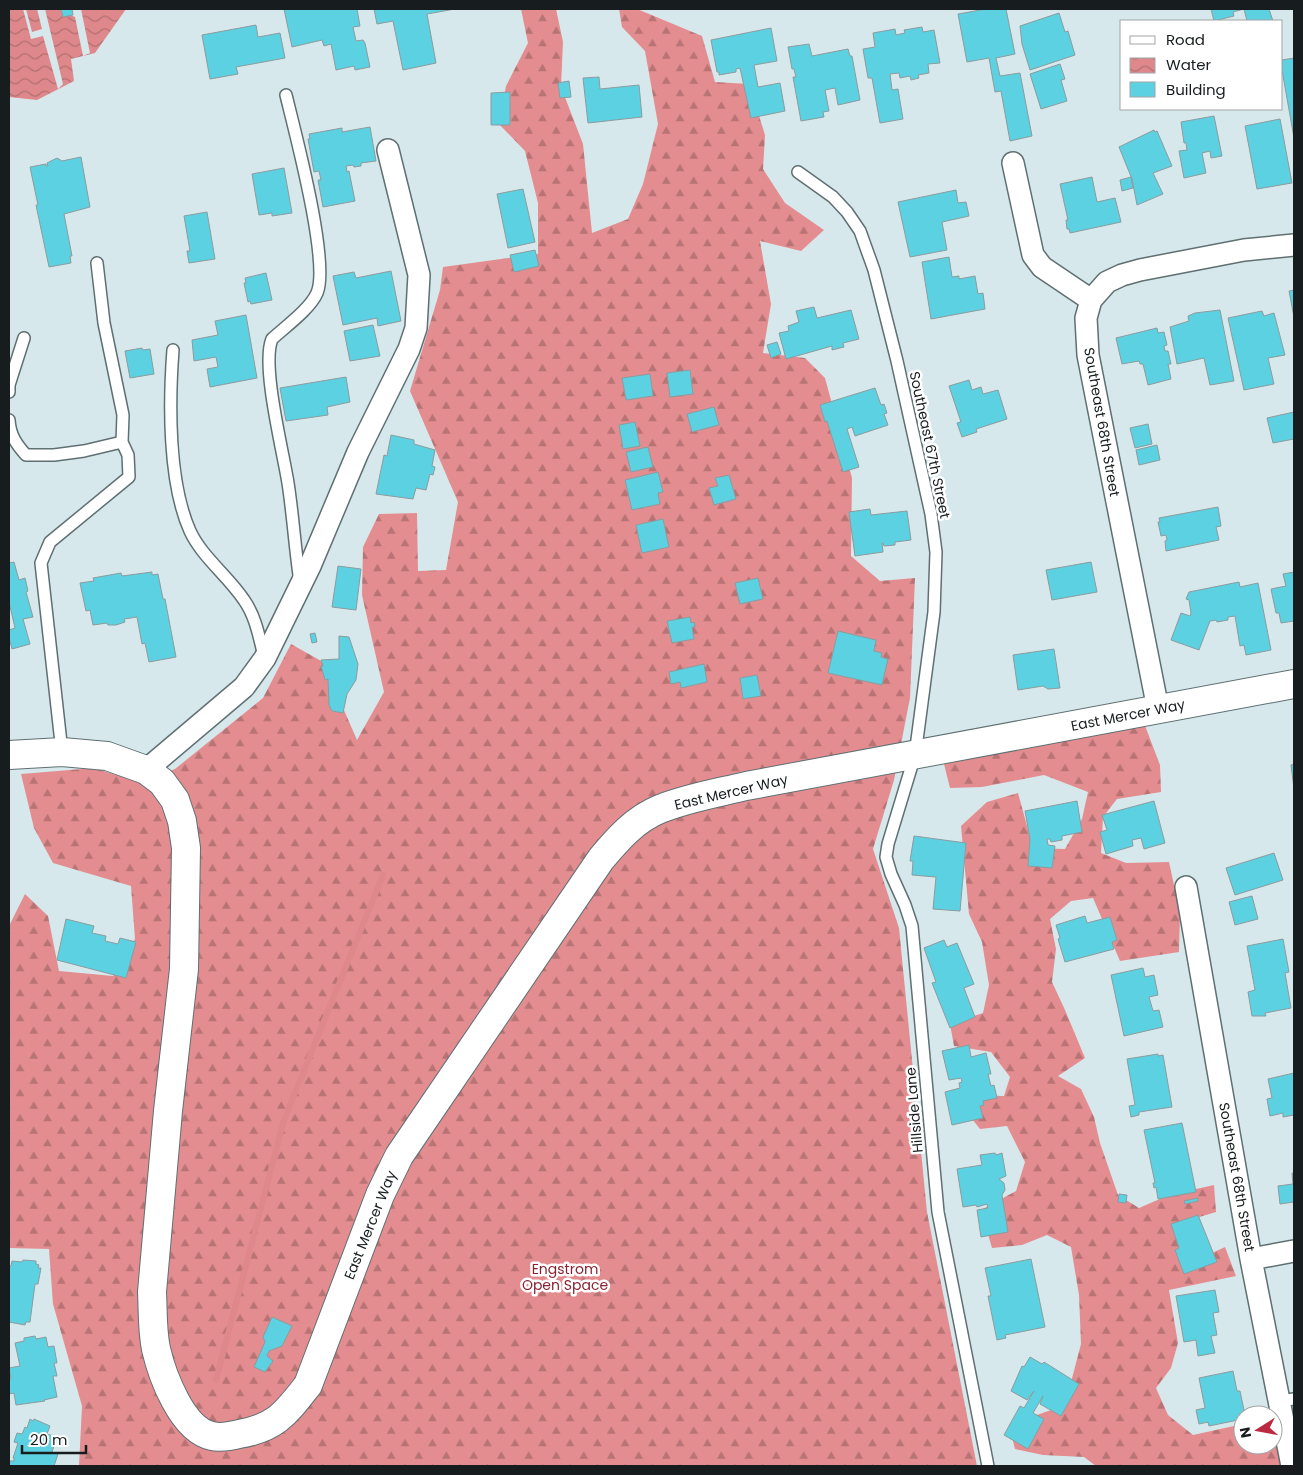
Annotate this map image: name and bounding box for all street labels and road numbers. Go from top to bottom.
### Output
street label: Southeast 68th Street [1079,346,1125,498]
street label: Southeast 67th Street [905,370,955,520]
street label: East Mercer Way [1069,694,1187,736]
street label: East Mercer Way [672,769,790,815]
street label: Hillside Lane [900,1066,928,1154]
street label: Southeast 68th Street [1214,1101,1260,1253]
street label: East Mercer Way [339,1167,401,1282]

